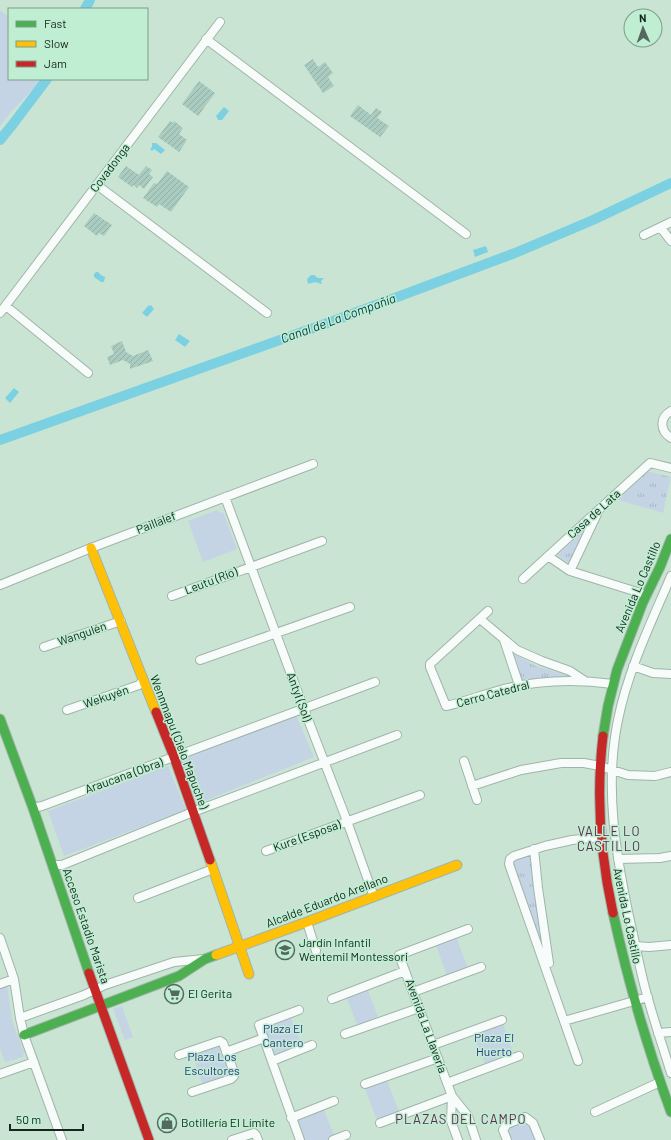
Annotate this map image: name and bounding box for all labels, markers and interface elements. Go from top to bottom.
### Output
legend [8,8,148,80]
north arrow [623,8,663,48]
text: N [639,11,647,24]
text: Fast [44,16,67,30]
text: Slow [44,36,69,50]
text: Jam [44,56,67,70]
street label: Covadonga [86,140,132,195]
water label: Canal de La Compañía [278,290,398,346]
street label: Casa de Lata [564,486,623,541]
street label: Paillalef [134,508,177,536]
street label: Avenida Lo Castillo [612,539,663,634]
street label: Leutu (Río) [182,563,240,597]
street label: Wangulén [55,618,108,648]
street label: Antyl (Sol) [285,670,316,724]
street label: Wennmapu (Cielo Mapuche) [148,673,212,811]
street label: Cerro Catedral [455,677,531,709]
street label: Wekuyén [81,682,130,710]
street label: Araucana (Obra) [83,754,166,796]
street label: Kure (Esposa) [271,816,343,854]
district label: VALLE LO CASTILLO [577,823,641,854]
street label: Acceso Estadio Marista [61,866,113,985]
street label: Avenida Lo Castillo [611,867,645,965]
street label: Alcalde Eduardo Arellano [264,870,389,930]
place label: Jardín Infantil Wentemil Montessori [299,935,408,963]
school or university icon: Jardín Infantil Wentemil Montessori [274,939,296,961]
street label: Avenida La Llavería [403,977,451,1075]
supermarket icon: El Gerita [163,983,185,1005]
place label: El Gerita [188,986,232,1000]
park label: Plaza El Cantero [262,1021,304,1049]
park label: Plaza El Huerto [474,1030,514,1058]
park label: Plaza Los Escultores [184,1049,240,1077]
scale bar [10,1106,83,1132]
district label: PLAZAS DEL CAMPO [395,1111,527,1127]
text: 50 m [16,1112,41,1126]
shop icon: Botillería El Límite [156,1112,178,1134]
place label: Botillería El Límite [181,1115,275,1129]

